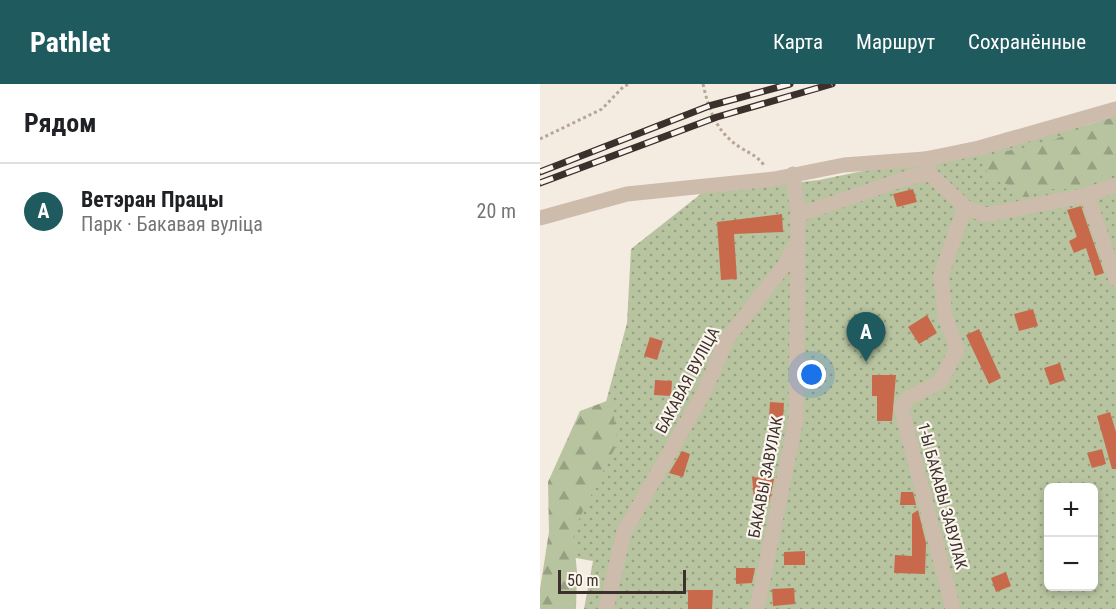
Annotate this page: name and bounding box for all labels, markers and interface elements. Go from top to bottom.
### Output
text: Pathlet [30,26,110,59]
text: Карта [773,30,823,54]
text: Маршрут [856,30,935,54]
text: Сохранённые [968,30,1086,54]
text: Рядом [24,108,96,138]
text: Ветэран Працы [81,187,224,212]
text: A [38,199,49,223]
text: 20 m [477,199,516,223]
text: Парк · Бакавая вуліца [81,212,263,236]
pin: A [846,312,886,362]
street label: БАКАВАЯ ВУЛІЦА [652,324,723,436]
your location [797,360,826,389]
street label: БАКАВЫ ЗАВУЛАК [744,415,787,539]
street label: 1-Ы БАКАВЫ ЗАВУЛАК [914,421,971,572]
map controls [1044,483,1098,591]
button: + [1044,483,1098,537]
button: − [1044,537,1098,591]
scale bar [558,567,686,594]
text: 50 m [567,571,599,590]

